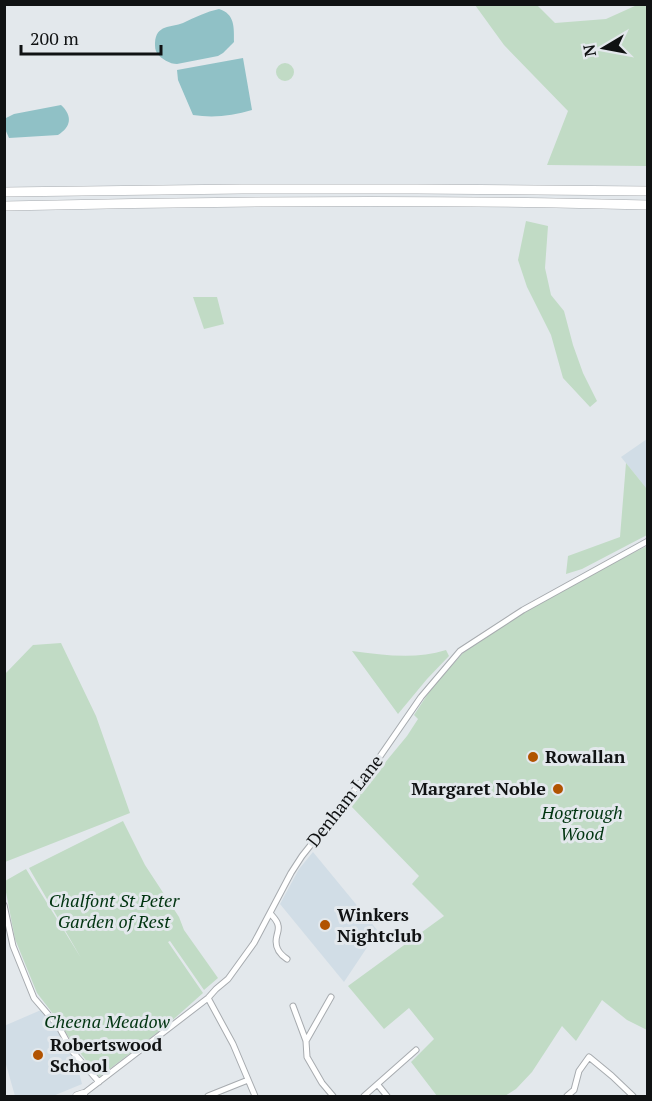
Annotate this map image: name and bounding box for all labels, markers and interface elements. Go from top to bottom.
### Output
scale bar [21,18,160,56]
north arrow [574,18,634,78]
text: 200 m [30,26,79,50]
text: N [577,43,601,58]
place label: Rowallan [545,744,626,768]
street label: Denham Lane [301,749,388,851]
marker: Rowallan [526,750,540,764]
place label: Margaret Noble [411,776,546,800]
marker: Margaret Noble [551,782,565,796]
park label: Hogtrough Wood [540,800,623,845]
park label: Chalfont St Peter Garden of Rest [49,888,180,933]
place label: Winkers Nightclub [337,902,422,947]
marker: Winkers Nightclub [318,918,332,932]
park label: Cheena Meadow [44,1009,171,1033]
place label: Robertswood School [50,1032,162,1077]
marker: Robertswood School [31,1048,45,1062]

